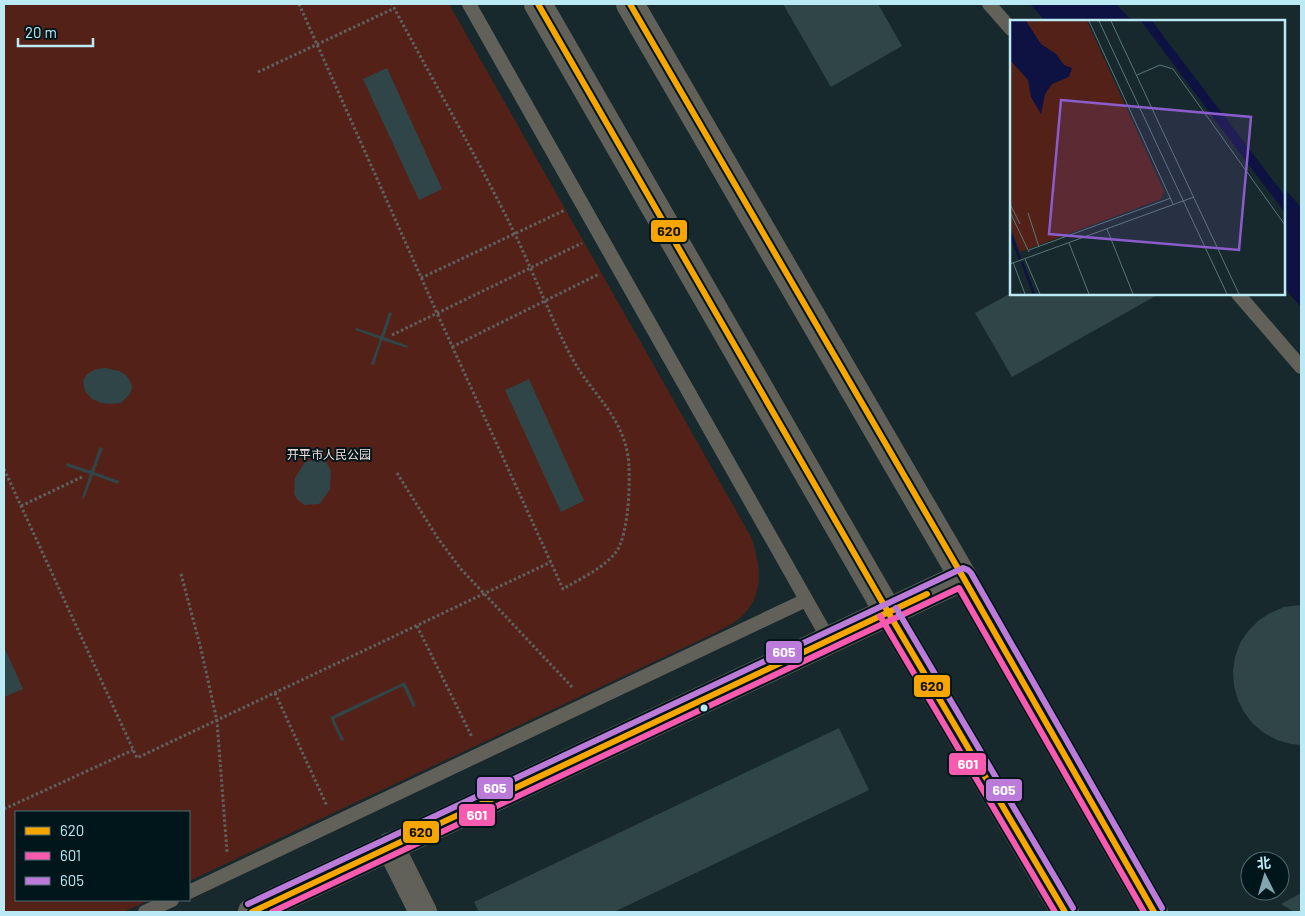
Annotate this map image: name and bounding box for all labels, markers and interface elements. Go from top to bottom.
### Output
scale bar [18,15,92,47]
inset map [1010,20,1285,295]
text: 20 m [25,23,57,41]
line badge: 620 [650,219,688,243]
text: 620 [657,222,681,239]
park label: 开平市人民公园 [287,447,371,461]
line badge: 605 [765,640,803,664]
text: 605 [772,643,796,660]
line badge: 620 [913,674,951,698]
text: 620 [920,677,944,694]
unlabelled marker [699,703,709,713]
line badge: 601 [948,752,987,776]
text: 601 [958,755,978,772]
line badge: 605 [476,776,514,800]
line badge: 605 [985,778,1023,802]
text: 605 [483,779,507,796]
text: 605 [992,781,1016,798]
line badge: 601 [458,803,496,827]
text: 601 [467,806,487,823]
legend [15,811,190,901]
line badge: 620 [402,820,440,844]
text: 620 [60,821,84,839]
text: 620 [409,823,433,840]
text: 601 [60,846,81,864]
north arrow [1240,851,1290,901]
text: 北 [1256,853,1272,872]
text: 605 [60,871,84,889]

